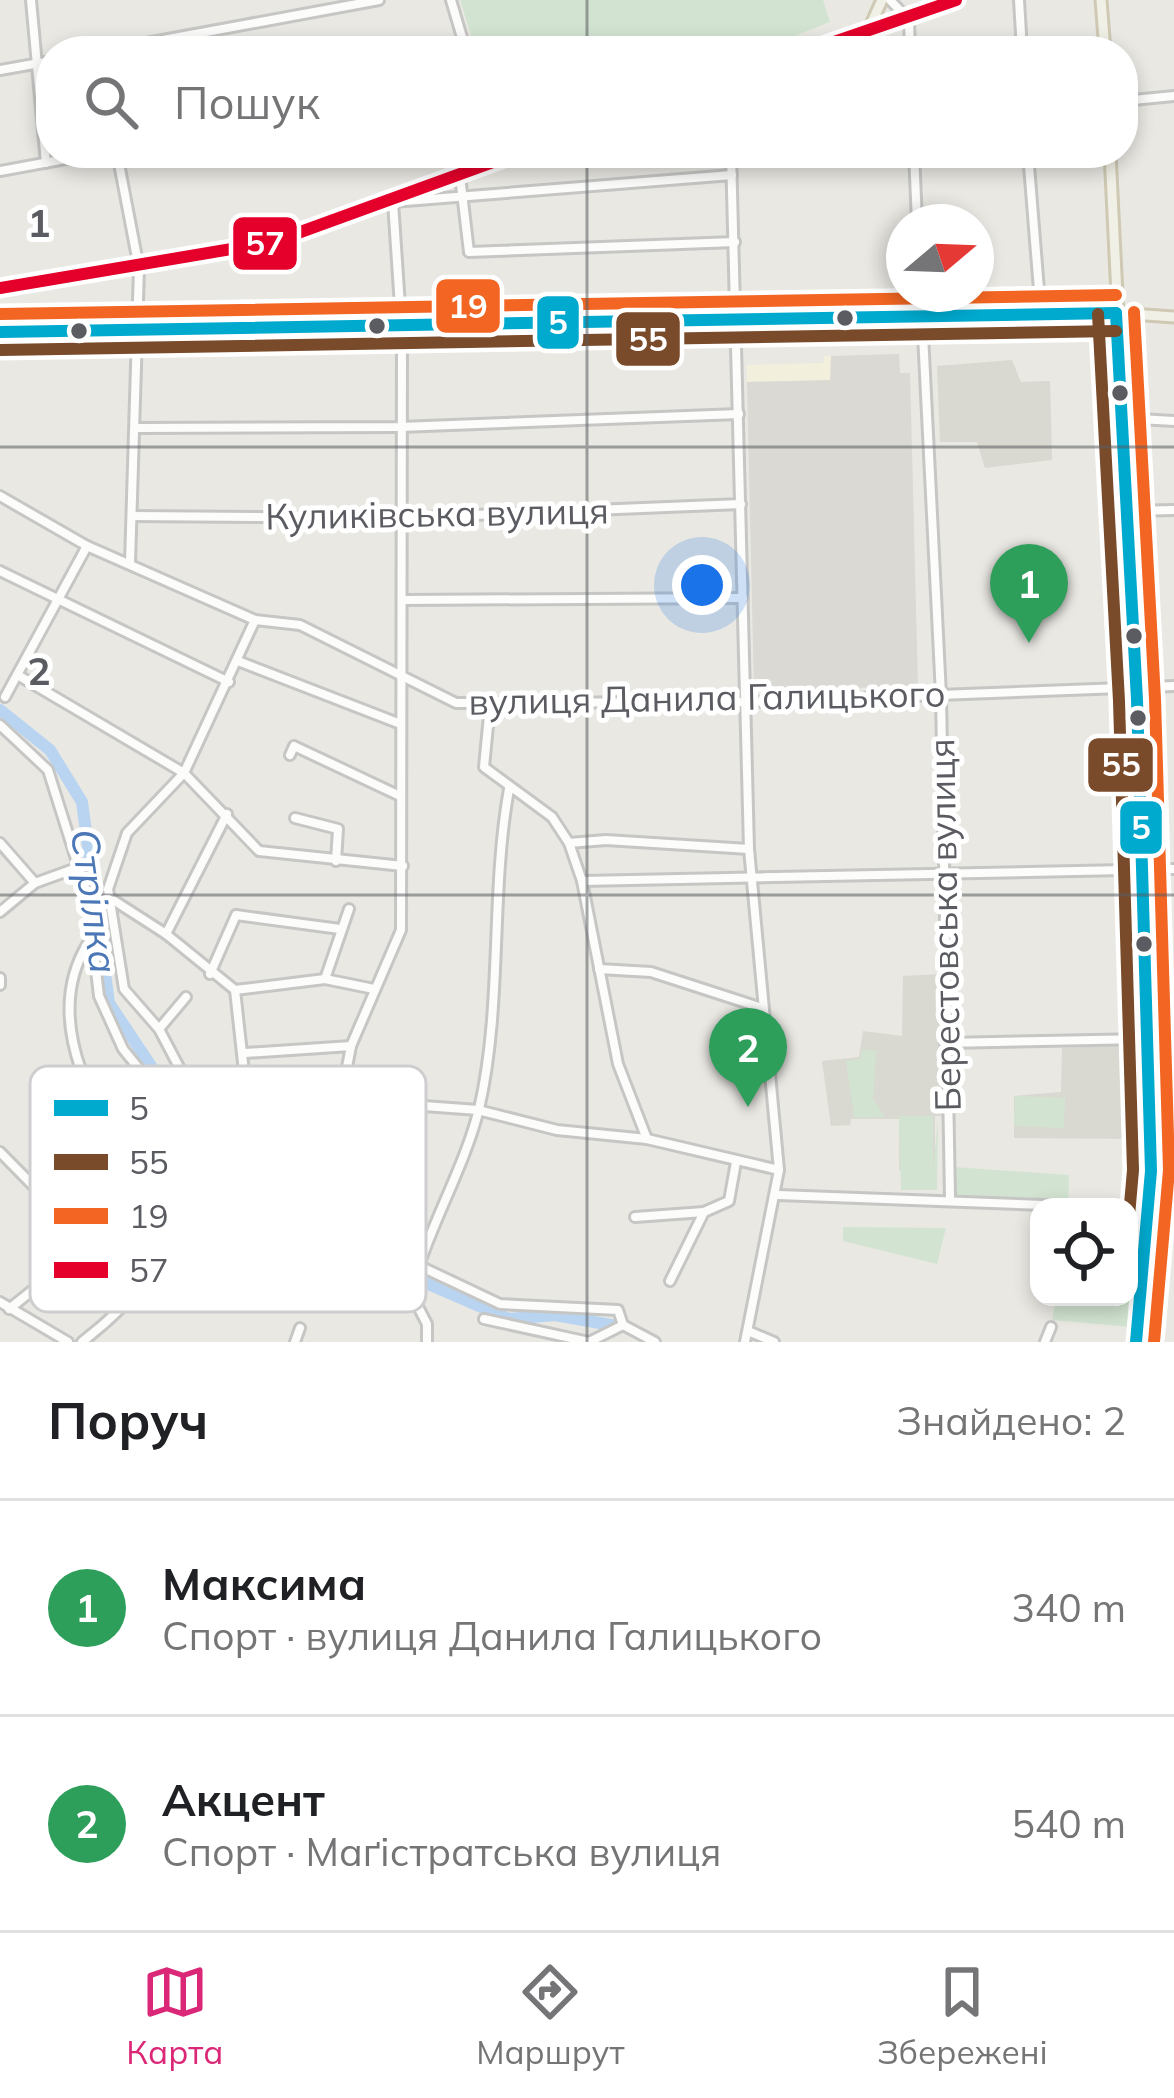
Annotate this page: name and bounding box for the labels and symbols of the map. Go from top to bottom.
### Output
text: 1 [27,198,51,247]
north arrow [886,204,994,312]
line badge: 57 [231,215,299,272]
text: 57 [245,222,285,263]
line badge: 19 [434,277,502,335]
text: 19 [448,285,488,326]
line badge: 5 [535,294,581,351]
text: 5 [548,301,568,342]
unlabelled marker [834,307,856,329]
line badge: 55 [614,310,682,368]
unlabelled marker [366,315,388,337]
text: 55 [628,318,668,359]
unlabelled marker [68,320,90,342]
unlabelled marker [1109,382,1131,404]
street label: Куликівська вулиця [265,488,609,538]
pin: 1 [990,544,1068,643]
your location [672,555,732,615]
unlabelled marker [1123,625,1145,647]
text: 2 [27,646,51,695]
street label: вулиця Данила Галицького [468,670,946,724]
unlabelled marker [1127,707,1149,729]
line badge: 55 [1086,736,1155,794]
street label: Берестовська вулиця [918,738,970,1112]
text: 55 [1101,743,1141,784]
line badge: 5 [1118,799,1164,856]
text: 5 [1131,806,1151,847]
water label: Стрілка [61,826,129,976]
unlabelled marker [1133,933,1155,955]
pin: 2 [709,1008,787,1107]
legend [30,1066,426,1312]
text: 5 [129,1087,149,1128]
text: 55 [129,1141,169,1182]
text: 19 [129,1195,169,1236]
text: 57 [129,1249,169,1290]

